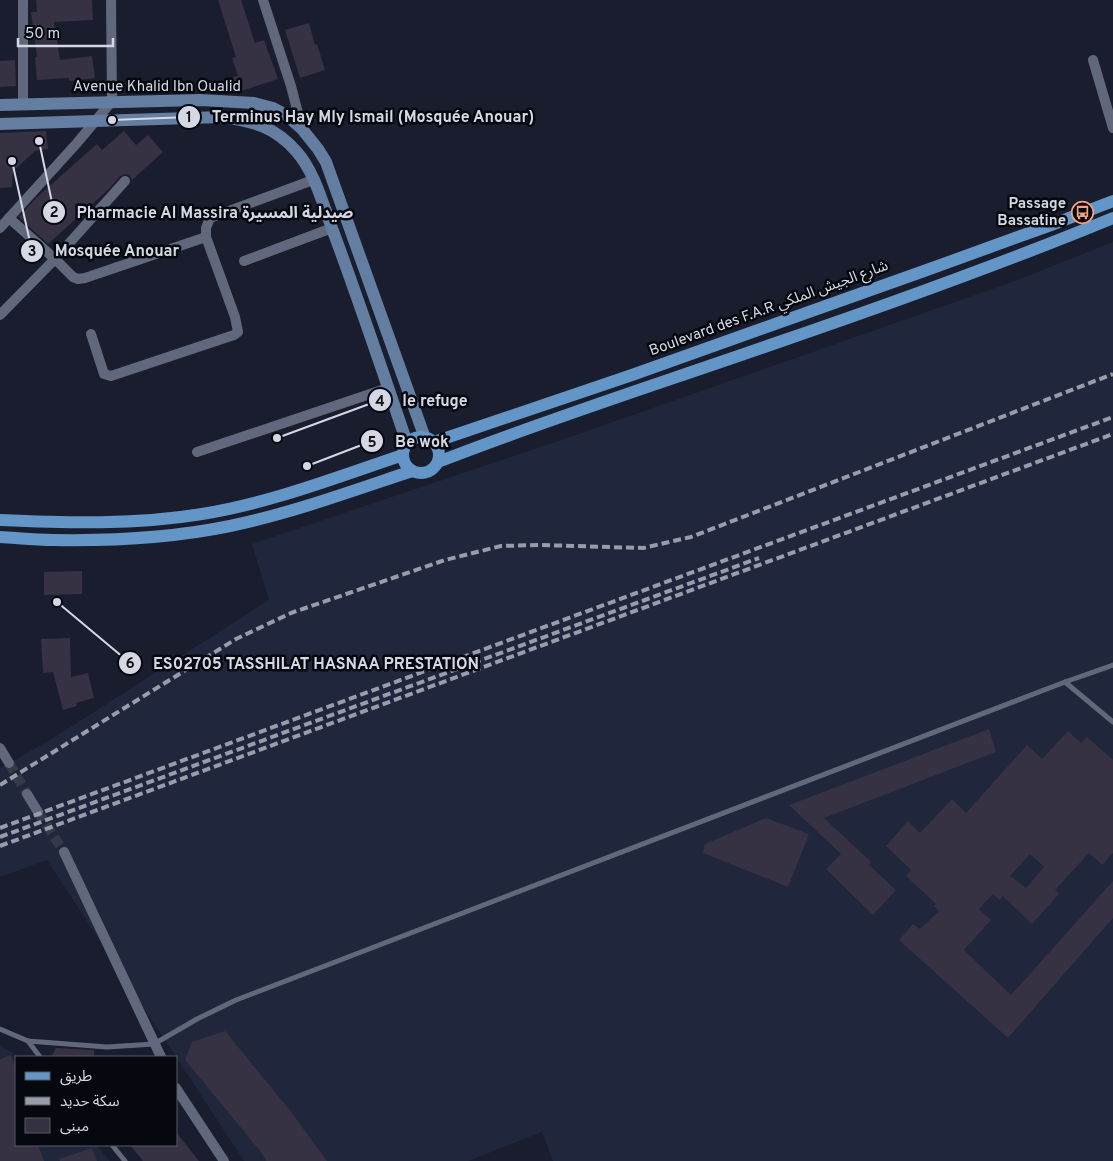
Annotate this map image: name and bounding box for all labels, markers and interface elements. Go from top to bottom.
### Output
scale bar [18,15,112,47]
text: 50 m [25,25,60,44]
street label: Avenue Khalid Ibn Oualid [73,78,241,97]
callout: Terminus Hay Mly Ismail (Mosquée Anouar) [177,101,545,132]
text: Terminus Hay Mly Ismail (Mosquée Anouar) [212,108,534,128]
text: 1 [186,109,192,128]
place label: Passage Bassatine [997,195,1066,231]
callout: Pharmacie Al Massira صيدلية المسيرة [42,197,364,228]
bus stop icon: Passage Bassatine [1070,201,1094,225]
text: 2 [49,204,59,223]
text: Pharmacie Al Massira صيدلية المسيرة [77,204,353,224]
callout: Mosquée Anouar [20,235,190,266]
text: Mosquée Anouar [55,242,180,262]
text: 3 [28,243,37,262]
street label: Boulevard des F.A.R شارع الجيش الملكي [647,257,892,362]
callout: le refuge [367,385,478,416]
text: le refuge [402,392,468,412]
text: 4 [375,393,385,412]
callout: Be wok [360,426,459,457]
text: Be wok [395,433,449,453]
text: 5 [367,434,377,453]
callout: ES02705 TASSHILAT HASNAA PRESTATION [118,648,489,679]
text: 6 [125,655,135,674]
text: ES02705 TASSHILAT HASNAA PRESTATION [153,655,479,675]
legend [15,1056,178,1146]
text: طريق [60,1068,92,1087]
text: سكة حديد [60,1093,120,1112]
text: مبنى [60,1118,89,1137]

